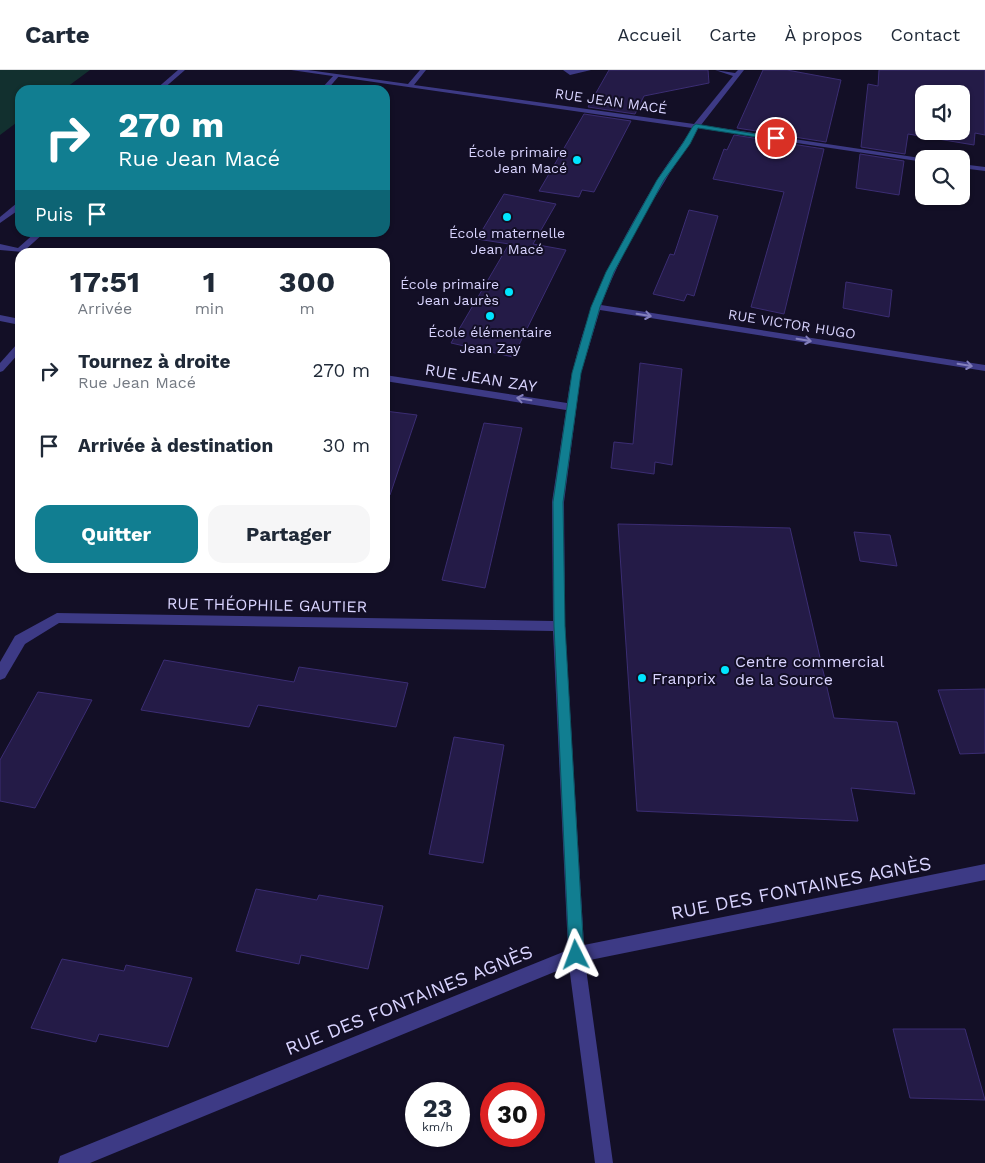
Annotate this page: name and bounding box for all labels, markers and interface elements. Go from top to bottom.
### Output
text: Carte [25,21,90,49]
text: Accueil [618,24,681,45]
text: Carte [709,24,756,45]
text: À propos [784,24,862,45]
text: Contact [890,24,960,45]
street label: RUE JEAN MACÉ [554,85,668,117]
map controls [915,85,970,205]
button: sound [915,85,970,140]
text: 270 m [118,104,224,146]
icon: right [35,105,100,170]
pin [755,117,797,159]
icon: arrive [762,124,790,152]
place label: École primaire Jean Macé [468,144,567,176]
text: Rue Jean Macé [118,146,280,171]
button: search [915,150,970,205]
marker: École primaire Jean Macé [571,154,583,166]
icon: arrive [83,200,111,228]
text: Puis [35,203,73,226]
marker: École maternelle Jean Macé [501,211,513,223]
place label: École maternelle Jean Macé [449,225,565,257]
text: 17:51 [70,264,140,299]
text: 1 [203,264,216,299]
text: 300 [279,264,335,299]
place label: École primaire Jean Jaurès [400,276,499,308]
marker: École primaire Jean Jaurès [503,286,515,298]
text: Arrivée [77,299,132,318]
text: min [195,299,224,318]
text: m [299,299,315,318]
street label: RUE VICTOR HUGO [727,306,857,342]
marker: École élémentaire Jean Zay [484,310,496,322]
one-way arrow [635,310,651,320]
place label: École élémentaire Jean Zay [428,324,552,356]
one-way arrow [796,335,812,345]
text: Tournez à droite [78,350,230,373]
icon: right [35,357,63,385]
text: 270 m [313,359,370,382]
street label: RUE JEAN ZAY [424,360,538,396]
one-way arrow [957,360,973,370]
text: Rue Jean Macé [78,373,196,392]
one-way arrow [516,394,532,404]
icon: arrive [35,432,63,460]
text: Arrivée à destination [78,434,273,457]
text: 30 m [323,434,370,457]
button: Quitter [35,505,198,563]
button: Partager [208,505,370,563]
street label: RUE THÉOPHILE GAUTIER [167,594,367,616]
place label: Centre commercial de la Source [735,652,884,689]
marker: Centre commercial de la Source [719,664,731,676]
place label: Franprix [652,669,716,688]
marker: Franprix [636,672,648,684]
street label: RUE DES FONTAINES AGNÈS [669,851,933,925]
position arrow [549,928,601,980]
street label: RUE DES FONTAINES AGNÈS [282,940,536,1060]
speed limit sign: 30 [480,1082,545,1147]
text: 23 [423,1094,452,1123]
text: km/h [422,1120,453,1134]

